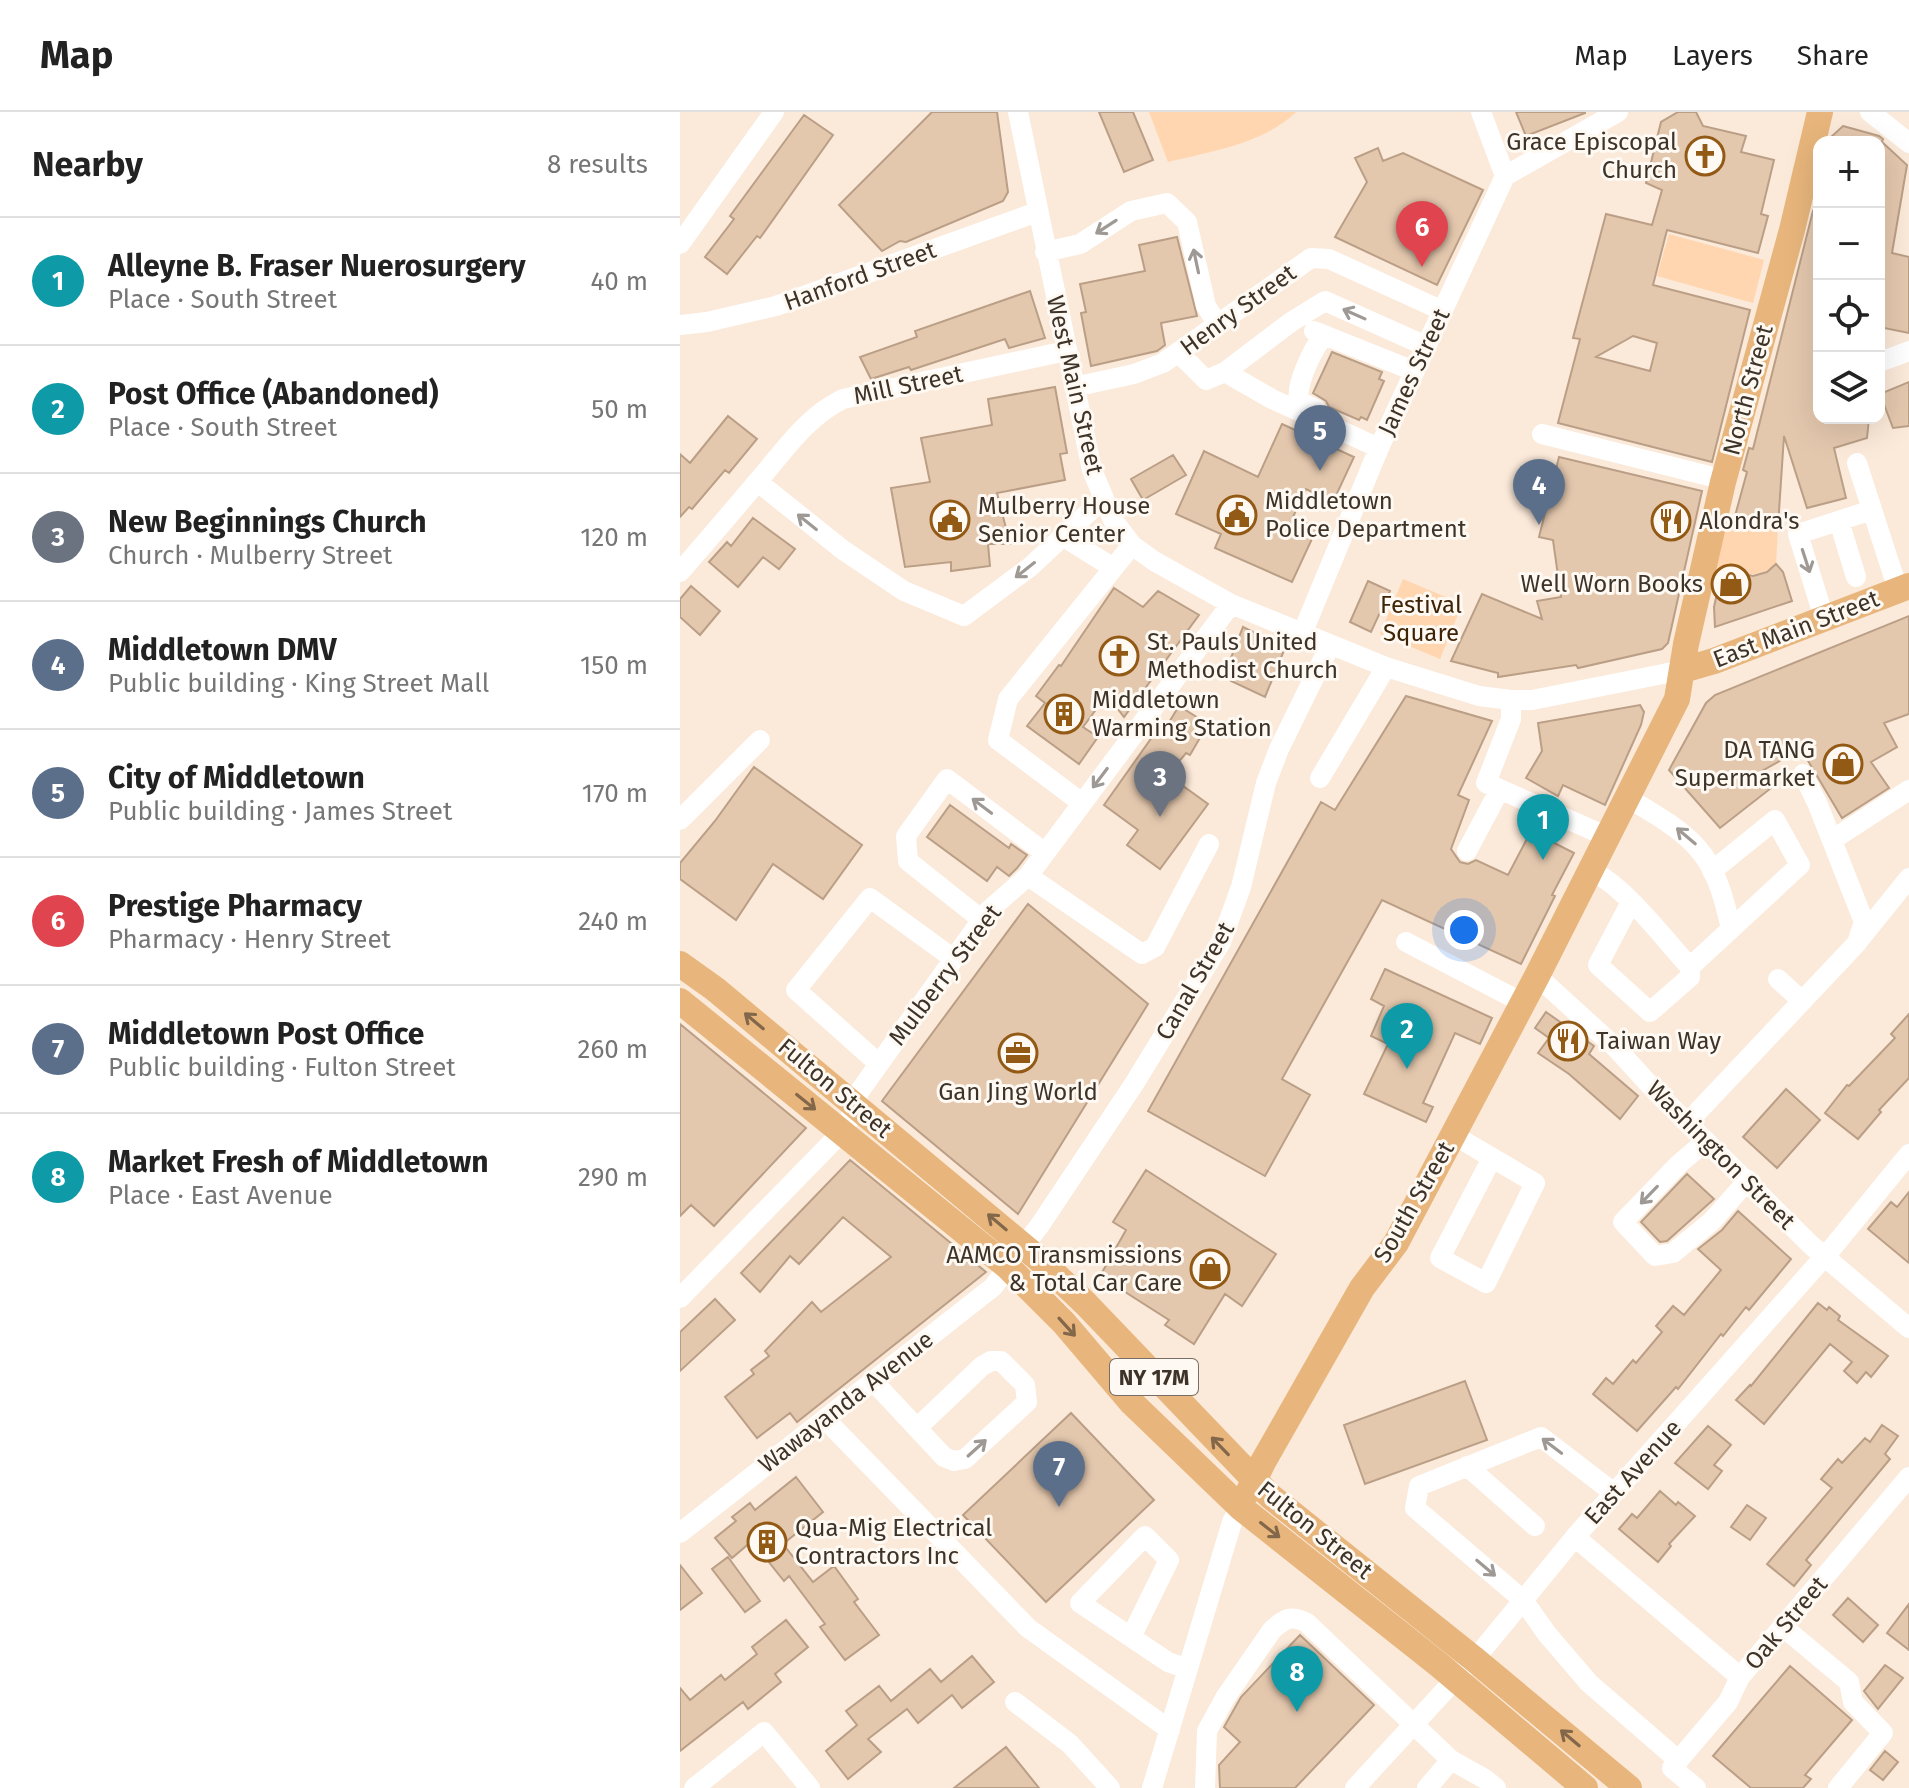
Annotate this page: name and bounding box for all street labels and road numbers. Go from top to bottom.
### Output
street label: Hanford Street [780,235,940,316]
street label: Henry Street [1175,259,1302,361]
street label: West Main Street [1041,293,1109,478]
street label: James Street [1372,304,1456,440]
street label: North Street [1717,321,1779,458]
street label: Mill Street [851,360,966,410]
street label: East Main Street [1709,584,1883,674]
street label: Mulberry Street [883,899,1007,1051]
street label: Canal Street [1150,917,1240,1045]
street label: Fulton Street [772,1032,898,1144]
street label: Washington Street [1641,1075,1801,1235]
street label: South Street [1368,1136,1460,1268]
street label: Wawayanda Avenue [753,1325,939,1479]
road number: NY 17M [1110,1359,1198,1395]
street label: East Avenue [1579,1414,1687,1530]
street label: Fulton Street [1252,1475,1378,1585]
street label: Oak Street [1739,1570,1833,1675]

